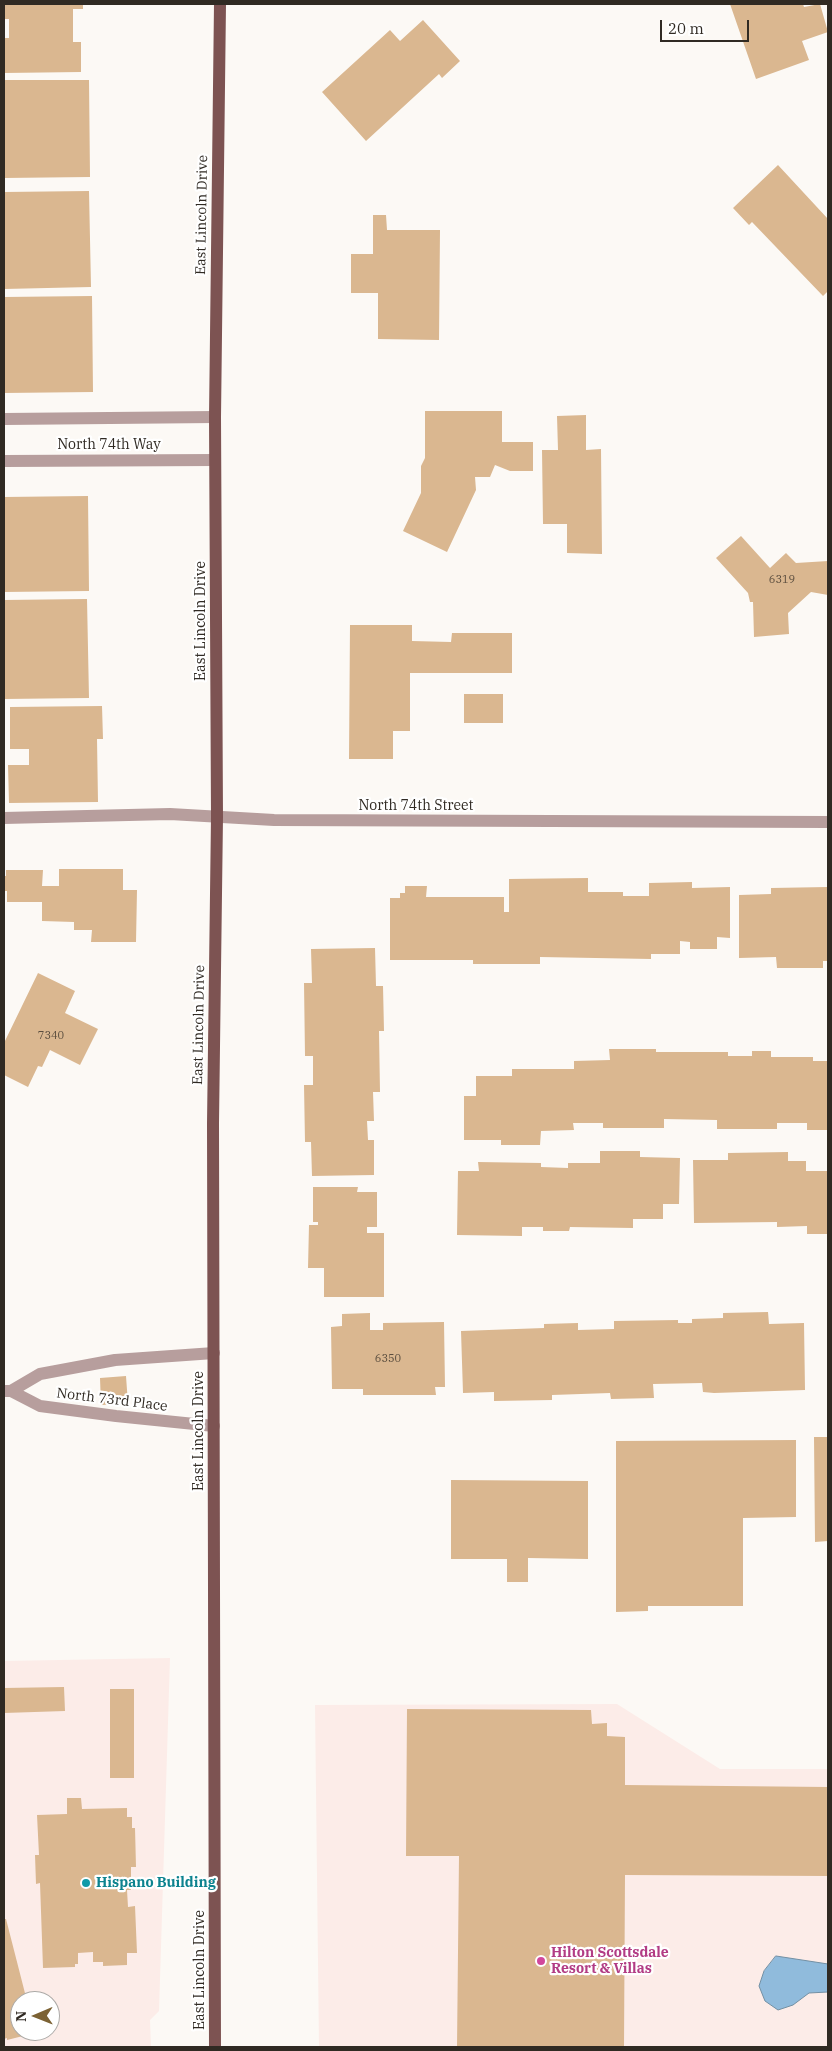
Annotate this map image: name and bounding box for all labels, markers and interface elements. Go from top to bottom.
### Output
scale bar [662,10,751,42]
text: 20 m [668,19,704,38]
street label: East Lincoln Drive [193,155,211,275]
street label: North 74th Way [57,437,161,453]
street label: East Lincoln Drive [193,561,209,681]
house number: 6319 [769,573,795,587]
street label: North 74th Street [358,798,474,814]
street label: East Lincoln Drive [190,965,208,1085]
house number: 7340 [38,1029,64,1043]
house number: 6350 [375,1352,401,1366]
street label: East Lincoln Drive [191,1371,207,1491]
street label: North 73rd Place [55,1385,169,1415]
place label: Hispano Building [96,1875,216,1891]
marker: Hispano Building [80,1877,92,1889]
street label: East Lincoln Drive [192,1910,208,2030]
place label: Hilton Scottsdale Resort & Villas [551,1945,669,1978]
marker: Hilton Scottsdale Resort & Villas [535,1955,547,1967]
north arrow [10,1991,60,2041]
text: N [12,2011,30,2022]

